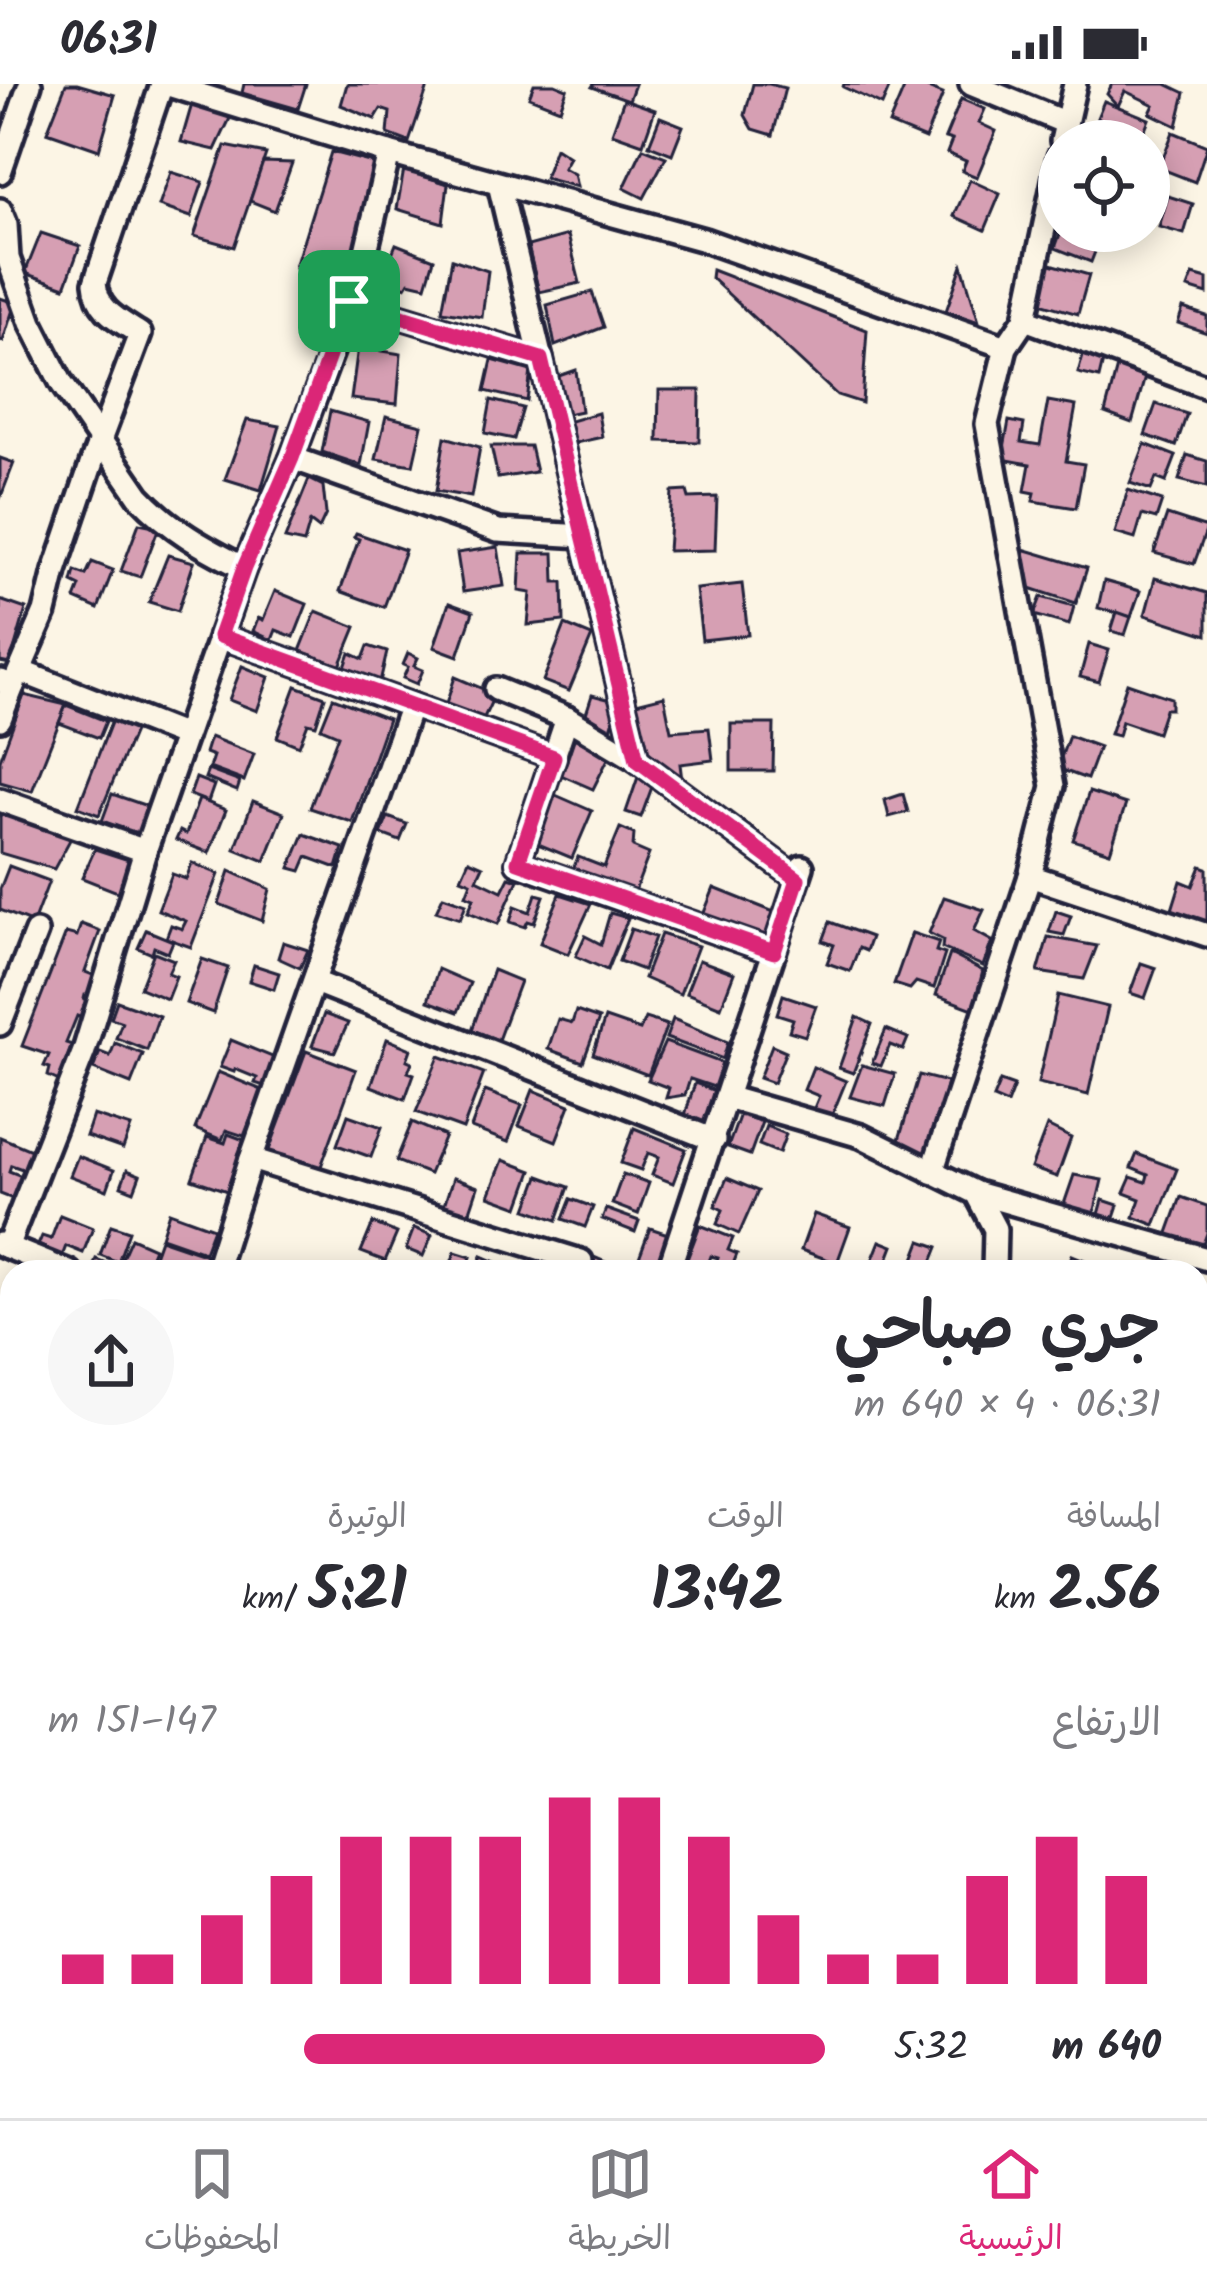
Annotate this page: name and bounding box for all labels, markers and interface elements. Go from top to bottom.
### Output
text: 06:31 [60,6,157,78]
map controls [1038,120,1170,252]
button: locate [1038,120,1170,252]
pin [298,250,400,352]
icon: arrive [316,268,382,334]
text: جري صباحي [834,1278,1161,1383]
button: share [48,1299,174,1425]
text: 06:31 · 4 × 640 m [854,1376,1161,1438]
text: الوتيرة [327,1492,407,1545]
text: الوقت [707,1492,784,1545]
text: المسافة [1067,1492,1161,1545]
text: 5:21 [309,1545,407,1641]
text: 13:42 [651,1545,784,1641]
text: 2.56 [1049,1545,1161,1641]
text: /km [242,1574,309,1627]
text: km [994,1574,1049,1627]
text: 147–151 m [48,1692,216,1754]
text: الارتفاع [1052,1694,1161,1756]
text: 5:32 [894,2018,969,2080]
text: 640 m [1052,2018,1161,2080]
tab: المحفوظات [144,2141,280,2267]
tab: الخريطة [568,2141,671,2267]
tab: الرئيسية [959,2141,1063,2267]

